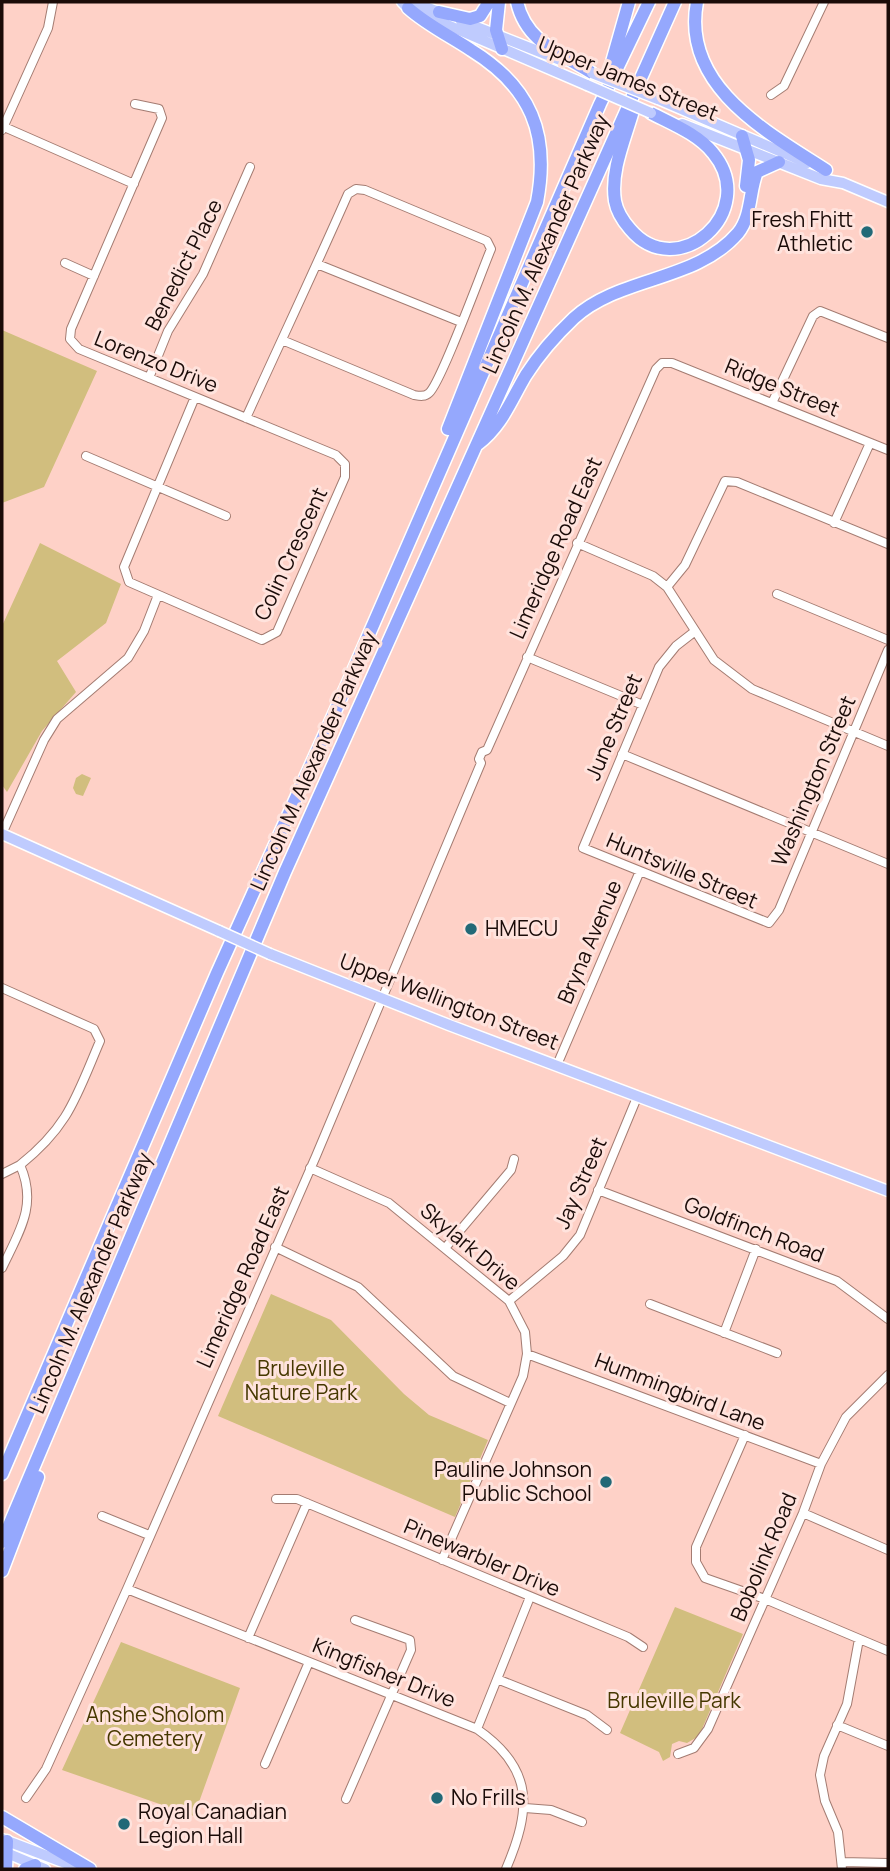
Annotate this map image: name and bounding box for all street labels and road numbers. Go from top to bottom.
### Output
street label: Upper James Street [534,29,723,127]
street label: Lincoln M. Alexander Parkway [475,109,615,378]
street label: Benedict Place [138,194,228,335]
street label: Lorenzo Drive [90,324,222,399]
street label: Ridge Street [721,351,844,423]
street label: Limeridge Road East [502,452,608,643]
street label: Colin Crescent [247,483,333,625]
street label: Lincoln M. Alexander Parkway [243,626,383,895]
street label: June Street [578,669,648,784]
street label: Washington Street [765,691,862,870]
street label: Huntsville Street [602,826,762,915]
street label: Bryna Avenue [550,876,628,1008]
street label: Upper Wellington Street [336,946,563,1056]
street label: Jay Street [547,1132,613,1233]
street label: Lincoln M. Alexander Parkway [22,1148,158,1418]
street label: Limeridge Road East [189,1181,295,1372]
street label: Goldfinch Road [680,1190,828,1269]
street label: Skylark Drive [415,1196,526,1296]
street label: Hummingbird Lane [591,1346,770,1437]
street label: Bobolink Road [723,1488,803,1625]
street label: Pinewarbler Drive [400,1512,565,1603]
street label: Kingfisher Drive [309,1631,460,1713]

